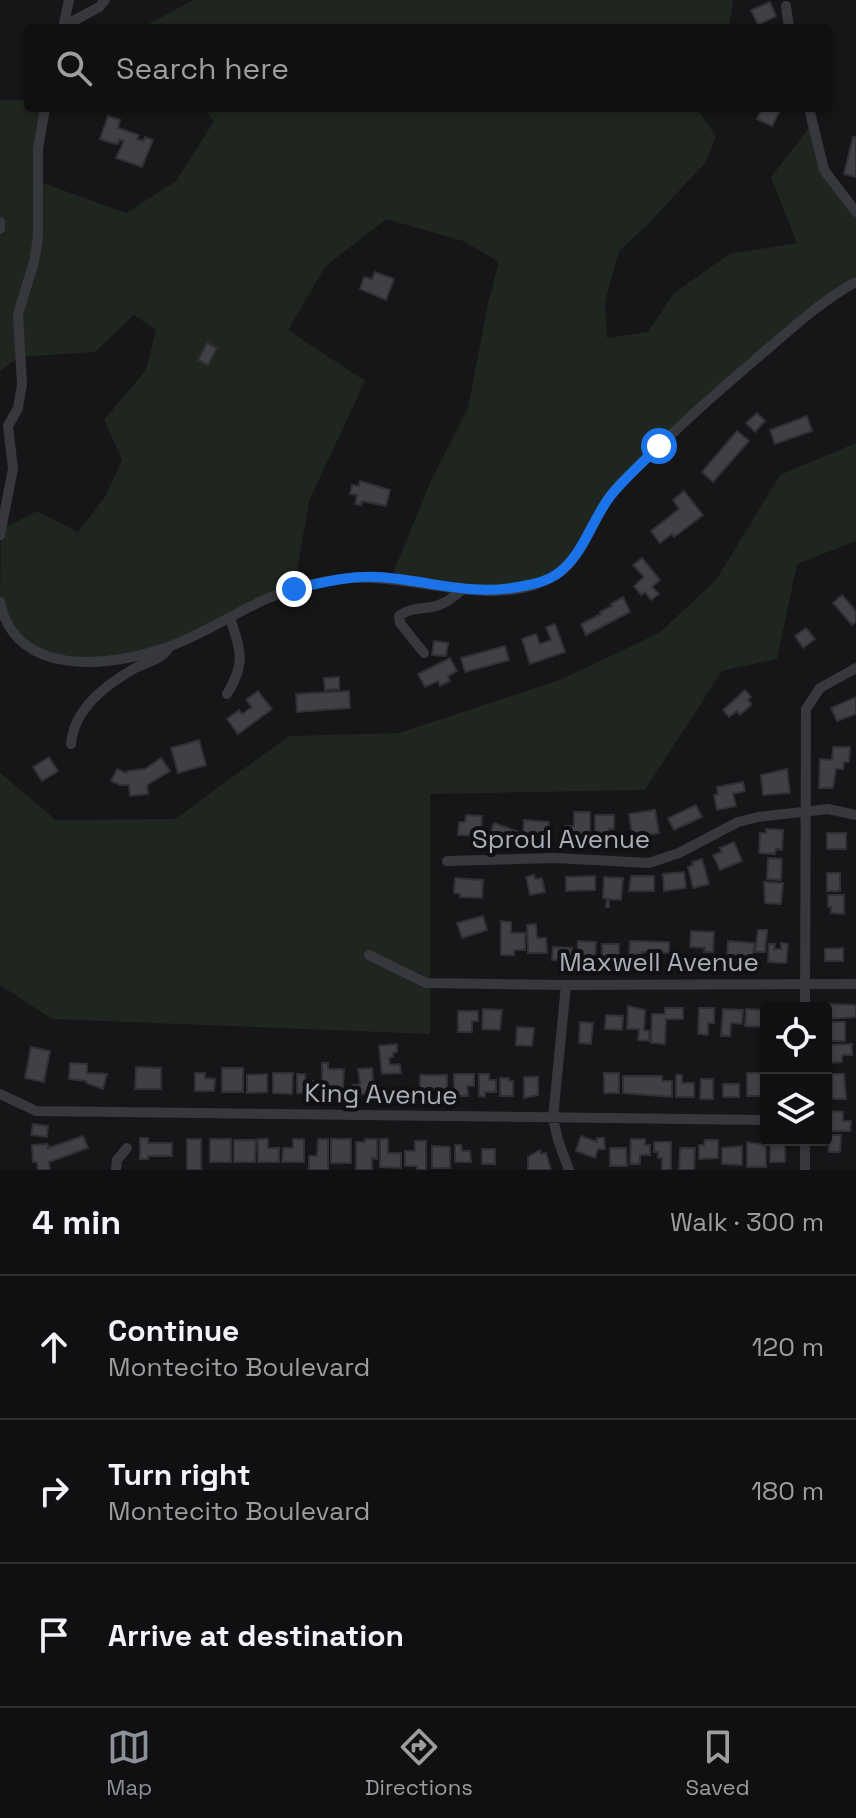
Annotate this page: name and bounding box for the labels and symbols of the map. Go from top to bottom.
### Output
route start [641,428,677,464]
route end [276,571,312,607]
street label: Sproul Avenue [472,822,650,856]
street label: Maxwell Avenue [559,945,759,979]
street label: King Avenue [304,1076,458,1112]

